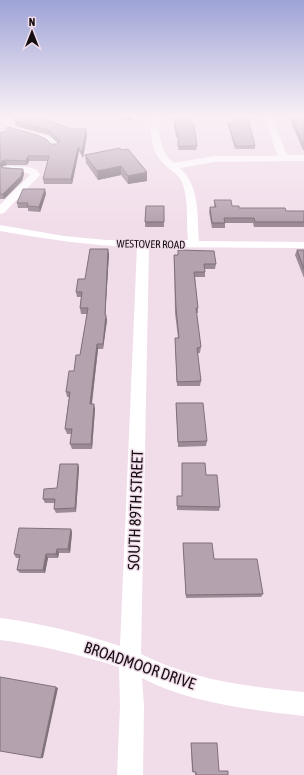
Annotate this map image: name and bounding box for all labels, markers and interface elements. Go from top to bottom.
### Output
north arrow [12,12,52,52]
text: N [29,16,35,28]
street label: WESTOVER ROAD [117,237,185,251]
street label: SOUTH 89TH STREET [124,450,146,570]
street label: BROADMOOR DRIVE [82,637,198,693]

